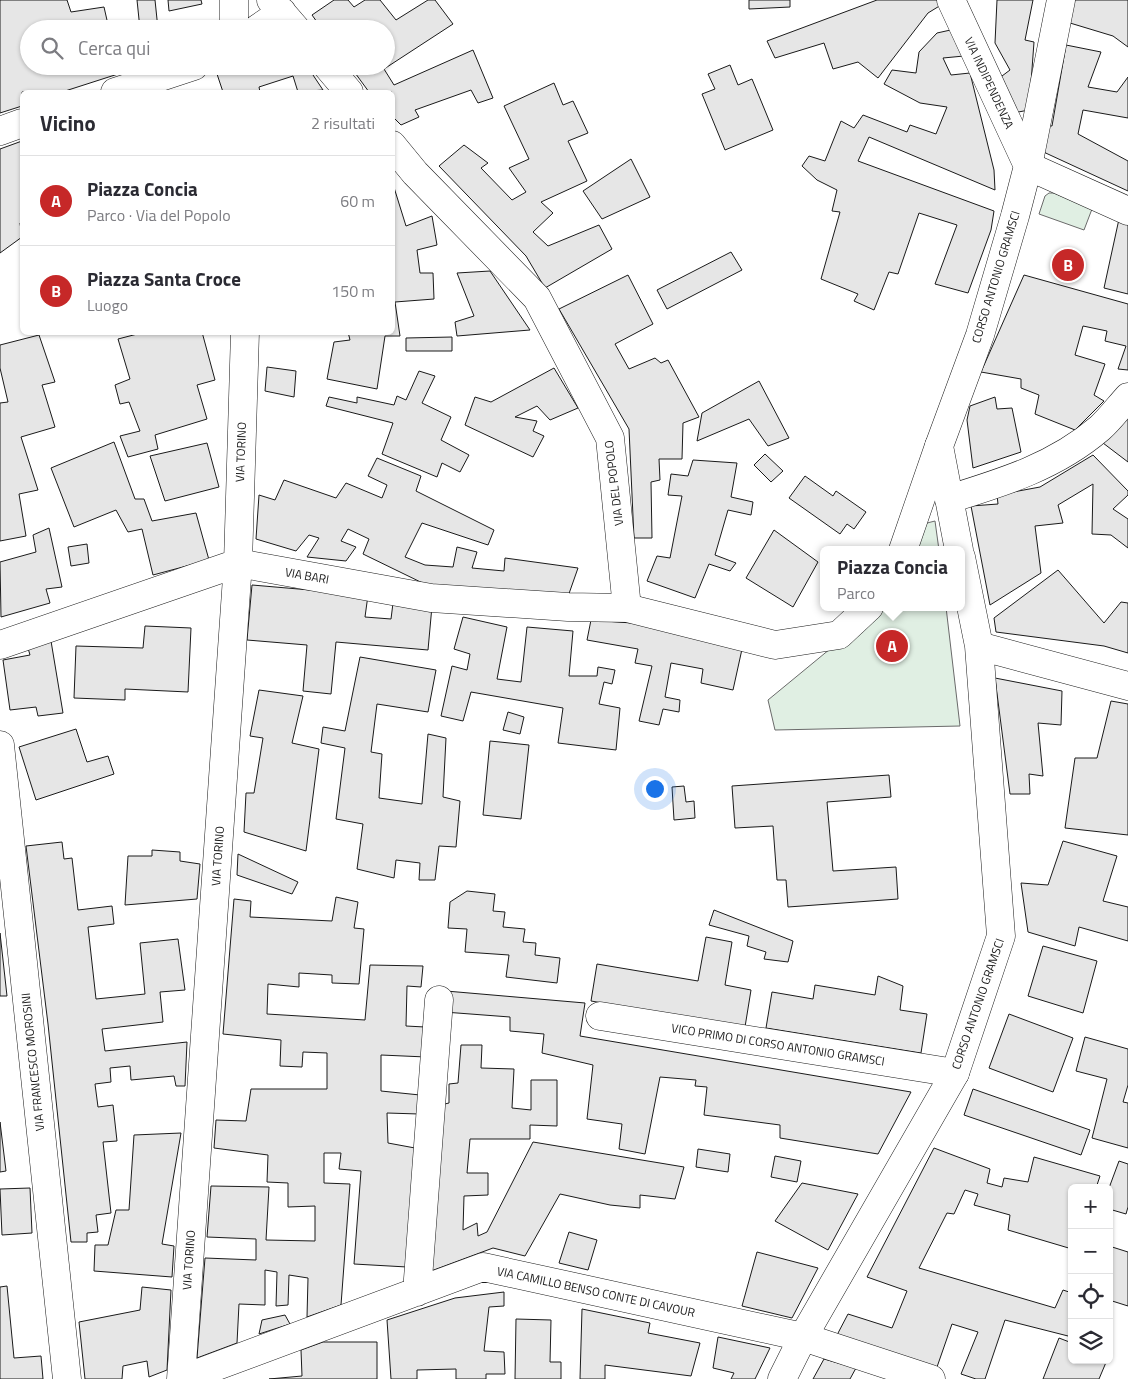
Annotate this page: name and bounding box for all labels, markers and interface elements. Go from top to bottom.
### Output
search box [20,20,395,75]
text: Cerca qui [78,33,150,62]
icon: search [38,34,66,62]
street label: VIA INDIPENDENZA [960,34,1019,132]
text: Vicino [40,107,96,139]
text: 2 risultati [311,111,375,135]
text: Piazza Concia [87,174,198,203]
text: A [51,189,61,213]
text: 60 m [340,189,375,213]
text: Parco · Via del Popolo [87,203,231,227]
street label: CORSO ANTONIO GRAMSCI [966,208,1025,345]
pin: B [1052,246,1084,284]
text: Piazza Santa Croce [87,264,241,293]
text: B [51,279,61,303]
text: 150 m [331,279,375,303]
text: Luogo [87,293,128,317]
street label: VIA TORINO [230,422,251,482]
street label: VIA DEL POPOLO [599,439,628,527]
popup [820,546,965,611]
text: Piazza Concia [837,552,948,581]
street label: VIA BARI [284,562,331,589]
text: Parco [837,581,875,605]
pin: A [876,627,908,665]
your location [642,776,668,802]
street label: VIA TORINO [206,825,229,887]
street label: CORSO ANTONIO GRAMSCI [946,936,1009,1072]
street label: VIA FRANCESCO MOROSINI [16,992,49,1132]
street label: VICO PRIMO DI CORSO ANTONIO GRAMSCI [670,1018,886,1071]
map controls [1068,1184,1113,1364]
button: + [1068,1184,1113,1229]
street label: VIA TORINO [177,1229,200,1291]
button: − [1068,1229,1113,1274]
street label: VIA CAMILLO BENSO CONTE DI CAVOUR [495,1261,697,1322]
button: locate [1068,1274,1113,1319]
button: layers [1068,1319,1113,1364]

